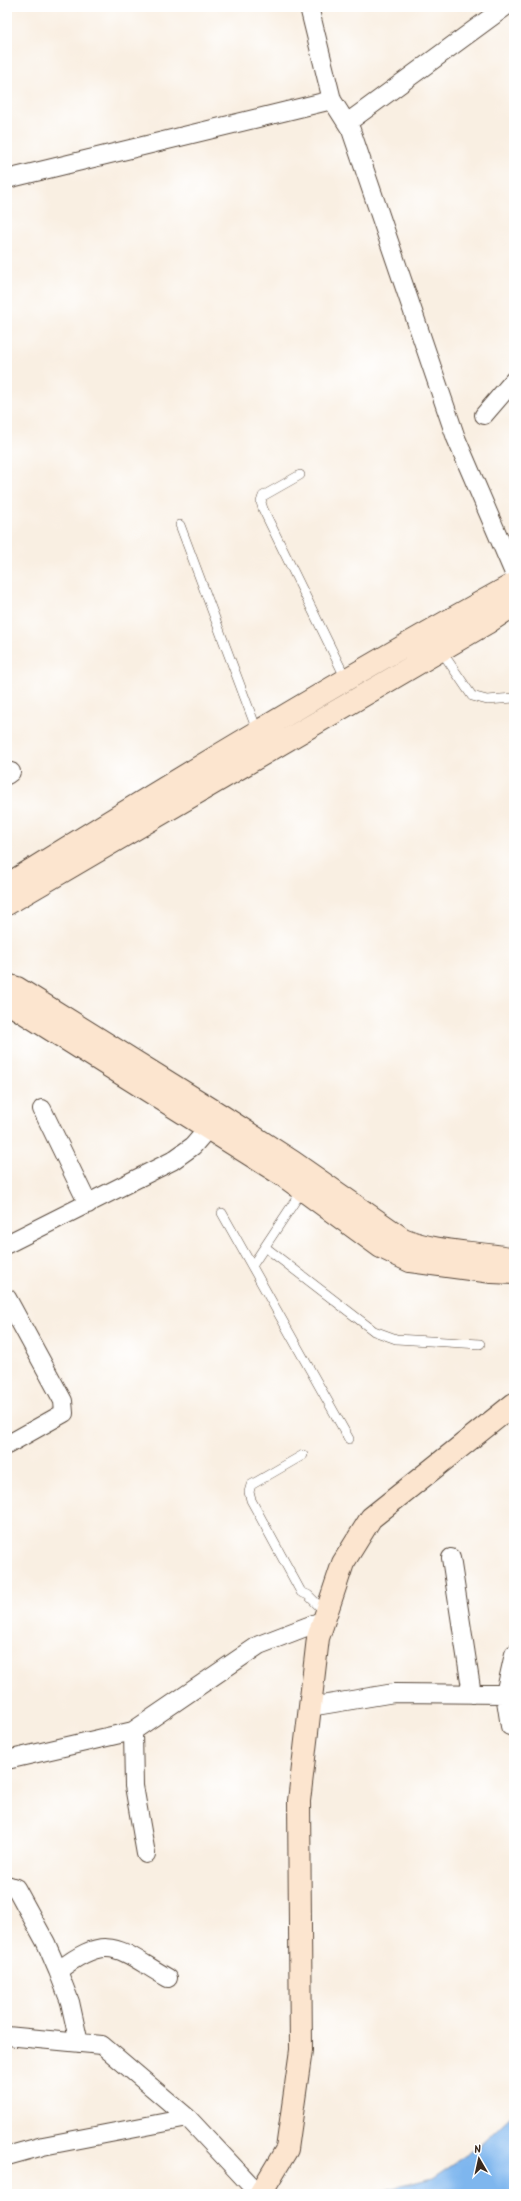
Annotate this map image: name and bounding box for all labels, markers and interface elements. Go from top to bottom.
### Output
north arrow [459,2139,499,2179]
text: N [473,2141,482,2160]

